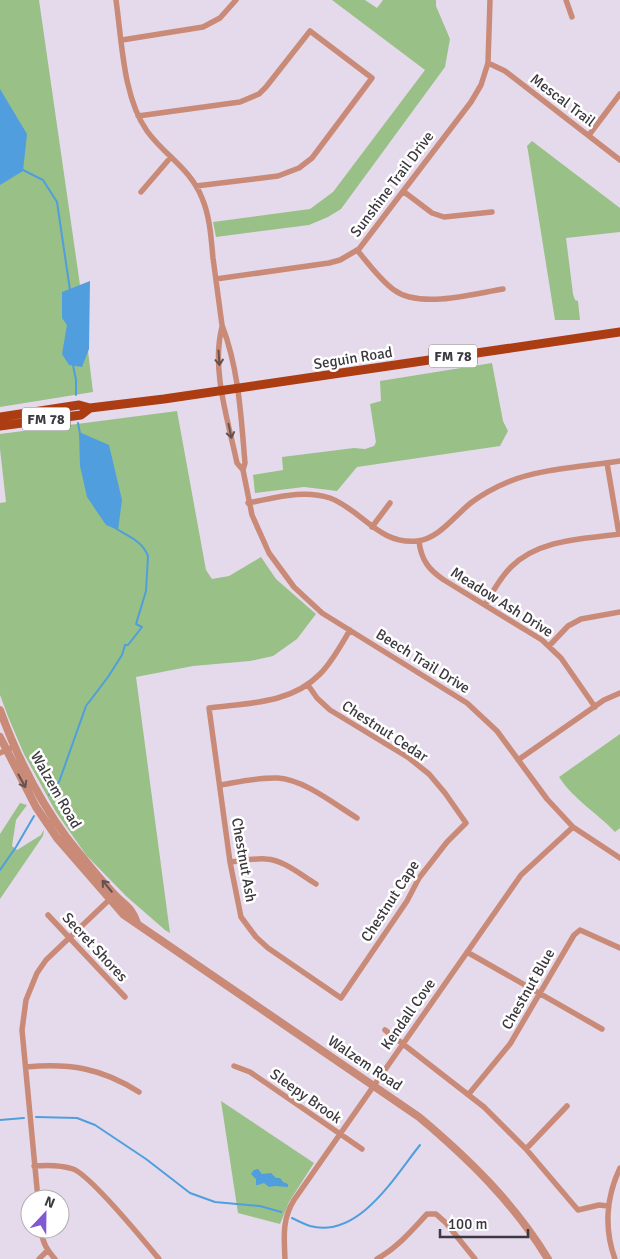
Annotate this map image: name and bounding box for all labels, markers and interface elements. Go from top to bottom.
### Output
street label: Mescal Trail [527,70,599,130]
street label: Sunshine Trail Drive [346,128,438,240]
street label: Seguin Road [312,343,394,373]
road number: FM 78 [429,344,477,368]
one-way arrow [215,349,224,365]
road number: FM 78 [22,408,70,430]
one-way arrow [226,423,235,439]
street label: Meadow Ash Drive [447,563,557,641]
street label: Beech Trail Drive [373,625,473,697]
street label: Chestnut Cedar [339,696,432,766]
street label: Walzem Road [27,748,85,832]
one-way arrow [17,773,27,788]
street label: Chestnut Ash [228,816,260,904]
street label: Chestnut Cape [357,857,423,945]
one-way arrow [101,879,112,892]
street label: Secret Shores [58,909,132,986]
street label: Chestnut Blue [498,945,558,1033]
street label: Kendall Cove [377,975,439,1053]
street label: Walzem Road [324,1032,406,1094]
street label: Sleepy Brook [267,1065,346,1127]
north arrow [20,1189,70,1239]
text: N [42,1193,57,1212]
scale bar [440,1206,528,1238]
text: 100 m [448,1215,488,1233]

